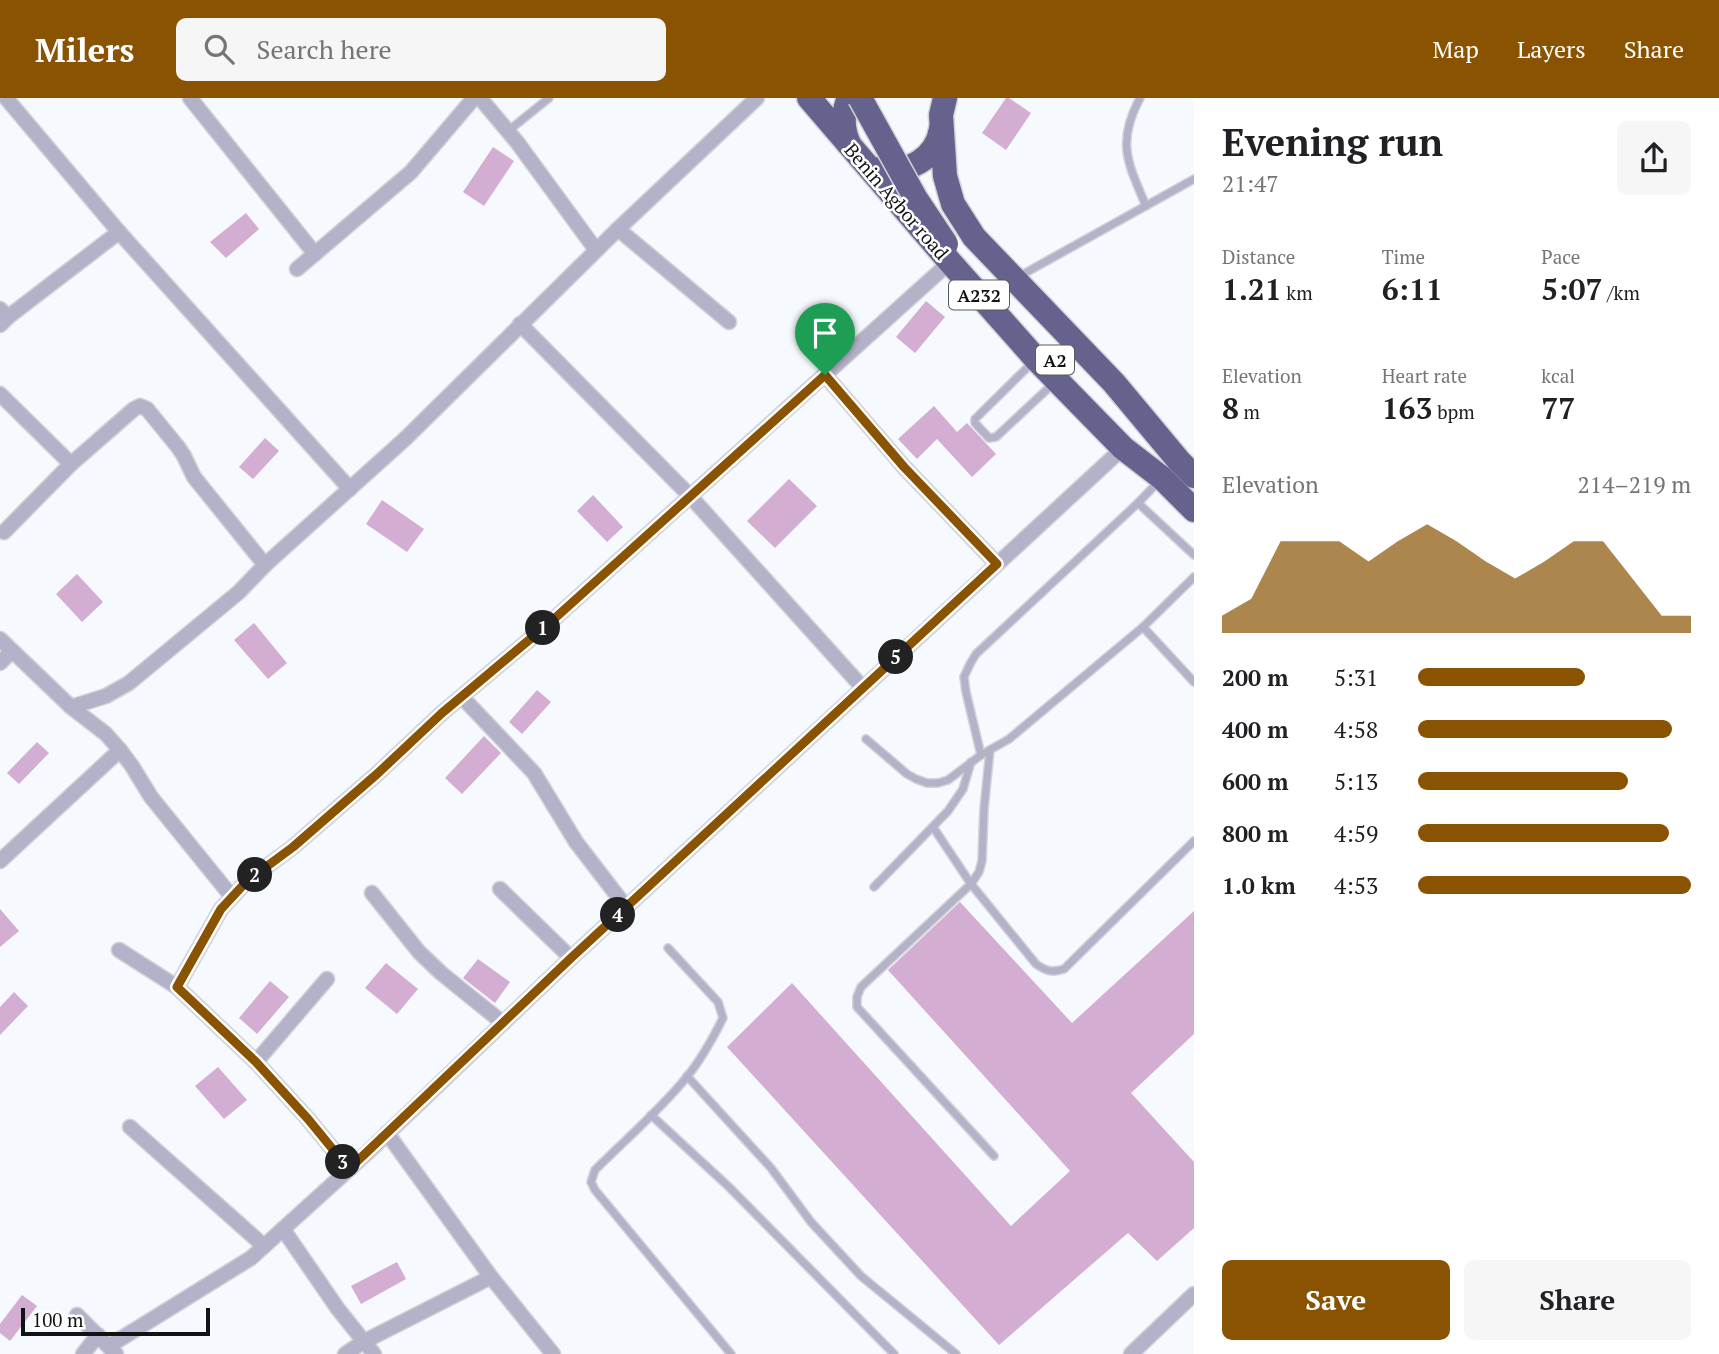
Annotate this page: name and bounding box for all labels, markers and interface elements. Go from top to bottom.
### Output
search box [176,18,666,81]
text: Milers [35,28,134,71]
icon: search [200,30,238,68]
text: Search here [256,32,392,66]
text: Map [1432,33,1479,65]
text: Layers [1517,33,1586,65]
text: Share [1624,33,1684,65]
text: Evening run [1222,117,1443,167]
button: share [1617,121,1691,195]
street label: Benin Agbor road [839,137,955,265]
text: 21:47 [1222,168,1279,199]
text: Distance [1222,244,1295,269]
text: Time [1382,244,1425,269]
text: Pace [1541,244,1580,269]
text: 1.21 [1222,269,1282,309]
text: 6:11 [1382,269,1443,309]
text: 5:07 [1541,269,1602,309]
road number: A232 [949,280,1009,310]
text: km [1282,280,1313,305]
text: /km [1602,280,1640,305]
pin [795,303,855,375]
icon: arrive [806,314,844,352]
road number: A2 [1036,346,1074,374]
text: Elevation [1222,363,1302,388]
text: Heart rate [1382,363,1467,388]
text: kcal [1541,363,1575,388]
text: 8 [1222,388,1239,428]
text: 163 [1382,388,1433,428]
text: 77 [1541,388,1575,428]
text: m [1239,399,1260,424]
text: bpm [1433,399,1475,424]
text: Elevation [1222,469,1319,500]
text: 214–219 m [1578,469,1691,500]
pin: 1 [526,610,560,646]
text: 1 [537,615,548,640]
pin: 5 [878,640,914,674]
text: 5 [890,644,901,669]
text: 200 m [1222,662,1288,693]
text: 5:31 [1334,662,1378,693]
text: 400 m [1222,714,1288,745]
text: 4:58 [1334,714,1378,745]
text: 600 m [1222,766,1288,797]
text: 5:13 [1334,766,1378,797]
text: 800 m [1222,818,1288,849]
text: 4:59 [1334,818,1378,849]
pin: 2 [238,858,272,892]
text: 2 [249,862,260,887]
text: 1.0 km [1222,870,1296,901]
text: 4:53 [1334,870,1378,901]
pin: 4 [600,898,636,932]
text: 4 [612,902,623,927]
pin: 3 [326,1144,360,1180]
text: 3 [337,1149,348,1174]
button: Save [1222,1260,1450,1340]
button: Share [1464,1260,1691,1340]
scale bar [21,1305,210,1337]
text: 100 m [32,1307,83,1332]

